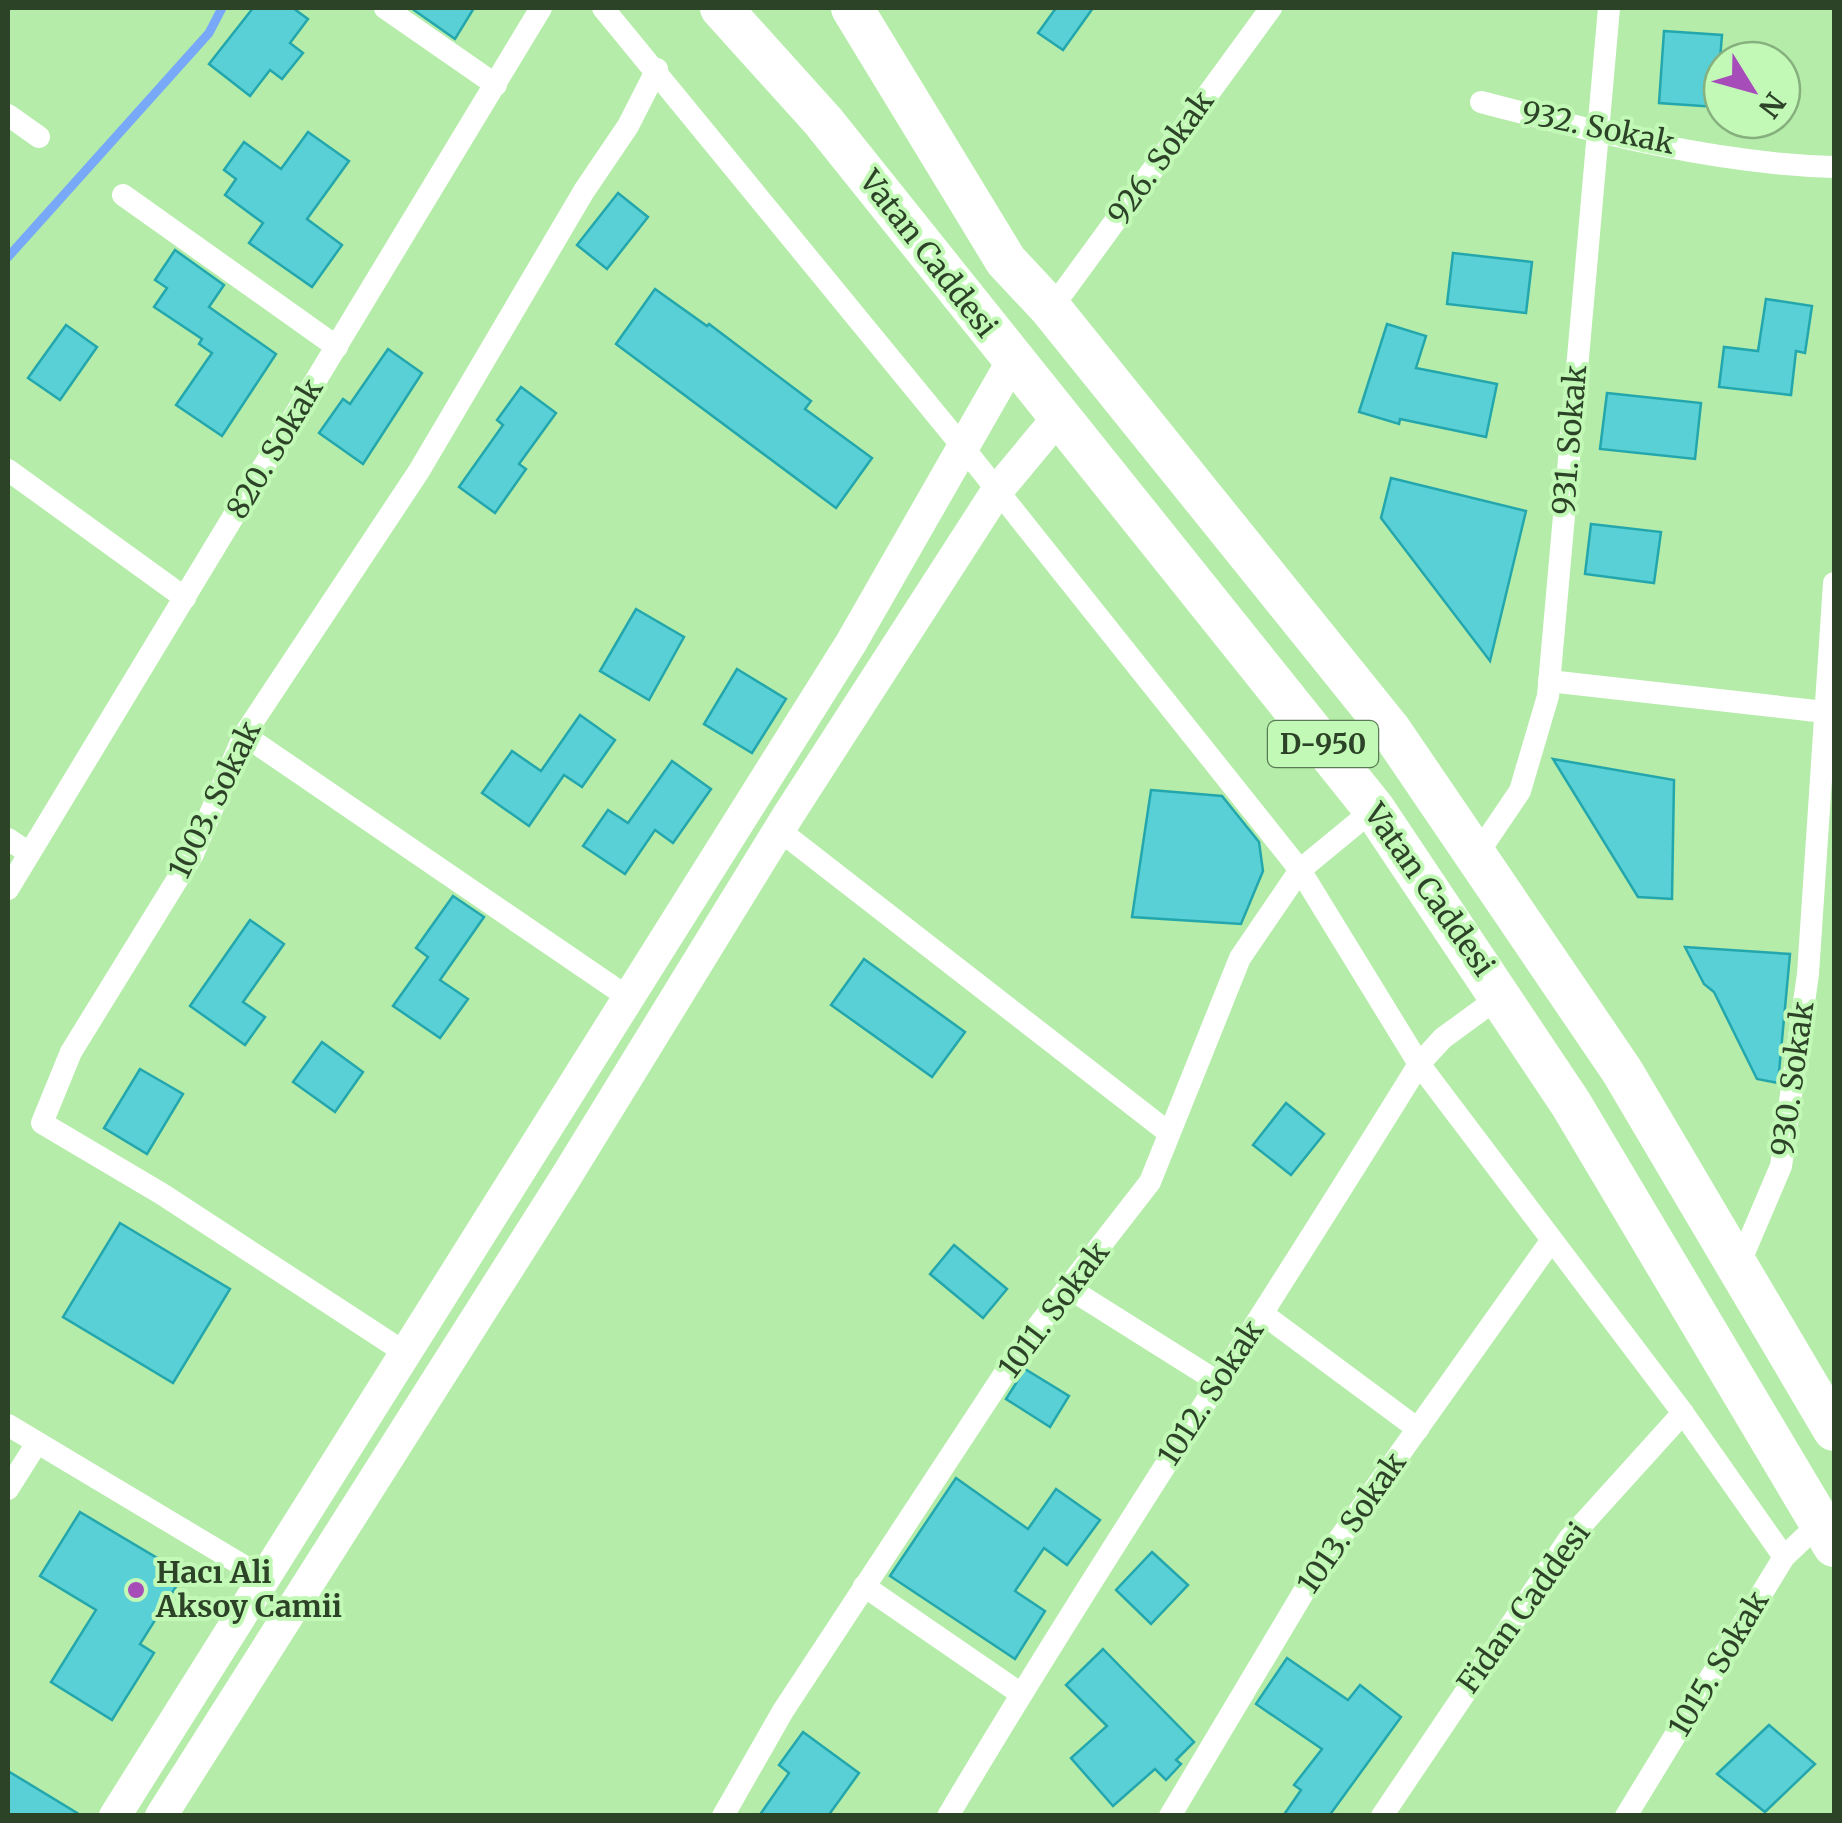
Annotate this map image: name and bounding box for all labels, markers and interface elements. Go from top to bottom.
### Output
north arrow [1702,40,1802,140]
street label: 926. Sokak [1099,83,1221,232]
text: N [1751,85,1793,125]
street label: 932. Sokak [1518,92,1678,162]
street label: Vatan Caddesi [851,161,1006,345]
street label: 931. Sokak [1544,363,1594,516]
street label: 820. Sokak [218,372,331,525]
street label: 1003. Sokak [160,715,268,884]
road number: D-950 [1268,721,1378,767]
street label: Vatan Caddesi [1356,795,1503,983]
street label: 930. Sokak [1762,999,1822,1159]
street label: 1011. Sokak [990,1234,1117,1385]
street label: 1012. Sokak [1149,1313,1271,1472]
street label: 1013. Sokak [1289,1445,1414,1600]
street label: Fidan Caddesi [1449,1515,1598,1700]
place label: Hacı Ali Aksoy Camii [155,1553,342,1625]
marker: Hacı Ali Aksoy Camii [125,1579,147,1601]
street label: 1015. Sokak [1660,1584,1776,1743]

